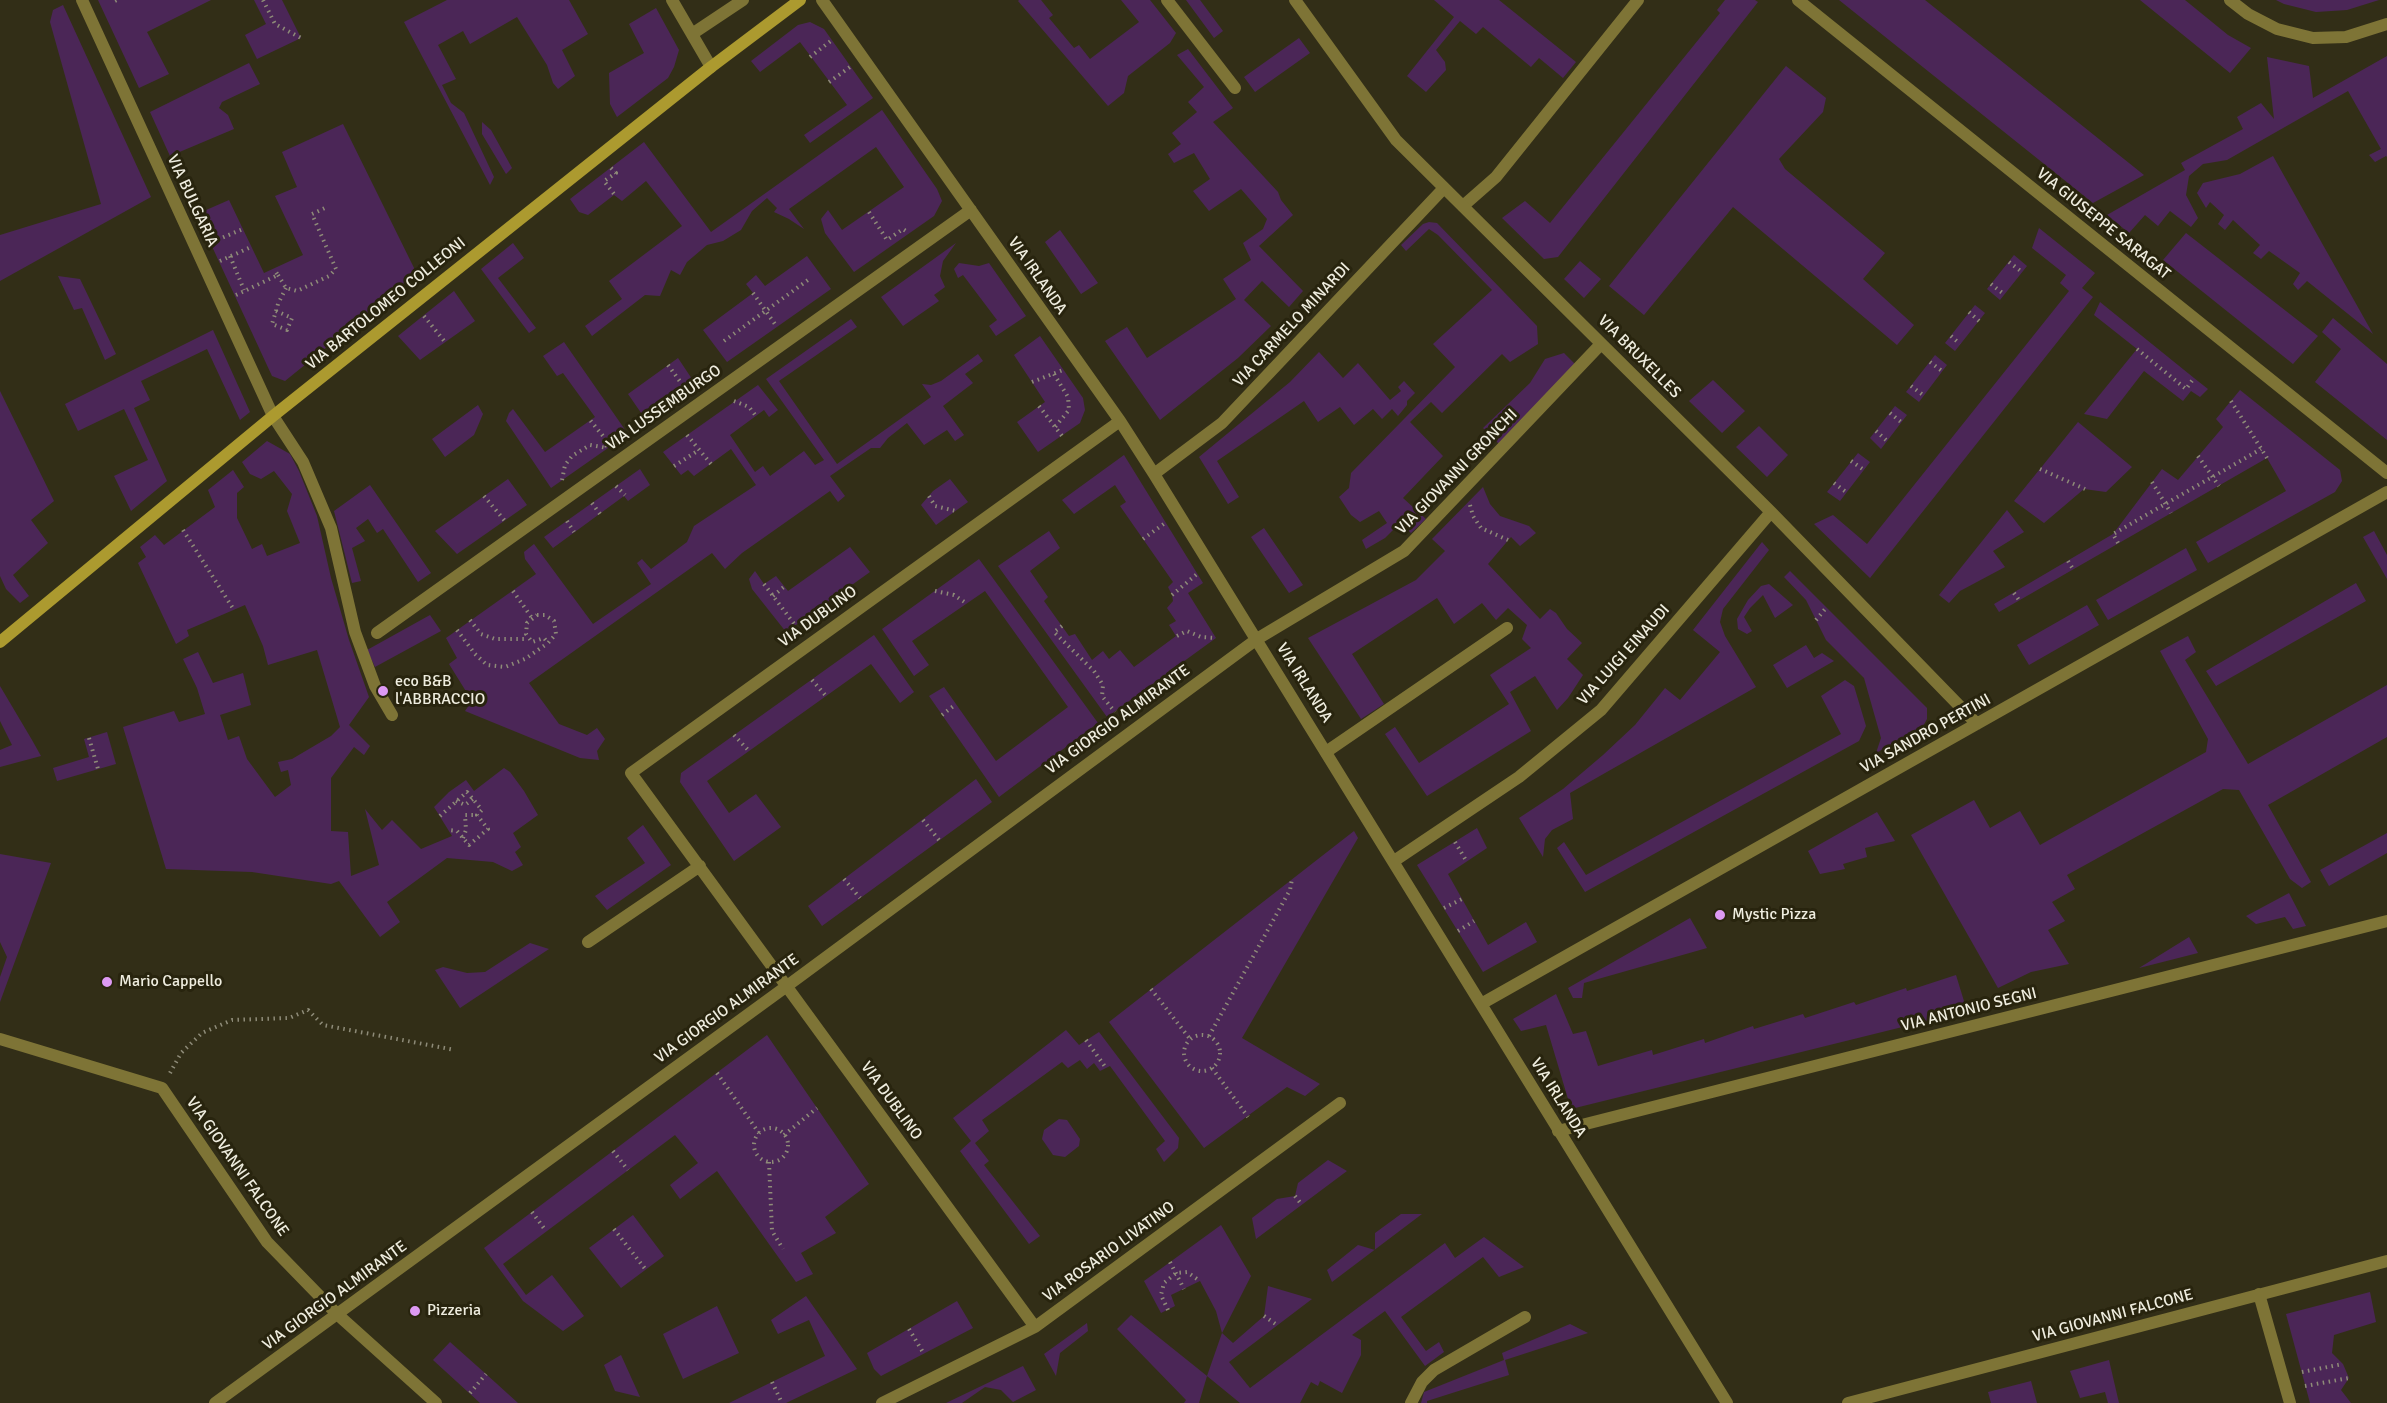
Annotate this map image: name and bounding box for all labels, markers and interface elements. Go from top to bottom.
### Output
street label: VIA BULGARIA [162,152,222,250]
street label: VIA GIUSEPPE SARAGAT [2032,164,2174,284]
street label: VIA BARTOLOMEO COLLEONI [302,234,470,374]
street label: VIA IRLANDA [1003,234,1071,318]
street label: VIA CARMELO MINARDI [1229,259,1355,391]
street label: VIA BRUXELLES [1593,311,1685,403]
street label: VIA LUSSEMBURGO [603,361,725,455]
street label: VIA GIOVANNI GRONCHI [1392,405,1522,539]
street label: VIA DUBLINO [775,582,861,652]
street label: VIA LUIGI EINAUDI [1574,601,1674,709]
street label: VIA IRLANDA [1272,640,1336,726]
street label: VIA GIORGIO ALMIRANTE [1042,661,1194,779]
place label: eco B&B l'ABBRACCIO [395,672,485,710]
marker: eco B&B l'ABBRACCIO [376,684,390,698]
street label: VIA SANDRO PERTINI [1857,690,1995,778]
place label: Mystic Pizza [1732,905,1816,925]
marker: Mystic Pizza [1713,908,1727,922]
street label: VIA GIORGIO ALMIRANTE [651,950,803,1068]
place label: Mario Cappello [119,972,222,992]
marker: Mario Cappello [100,975,114,989]
street label: VIA ANTONIO SEGNI [1899,984,2039,1036]
street label: VIA IRLANDA [1526,1055,1590,1141]
street label: VIA DUBLINO [856,1058,926,1144]
street label: VIA GIOVANNI FALCONE [182,1094,292,1240]
street label: VIA ROSARIO LIVATINO [1039,1198,1179,1306]
street label: VIA GIORGIO ALMIRANTE [259,1237,411,1355]
street label: VIA GIOVANNI FALCONE [2031,1285,2195,1347]
place label: Pizzeria [427,1301,481,1321]
marker: Pizzeria [408,1304,422,1318]

